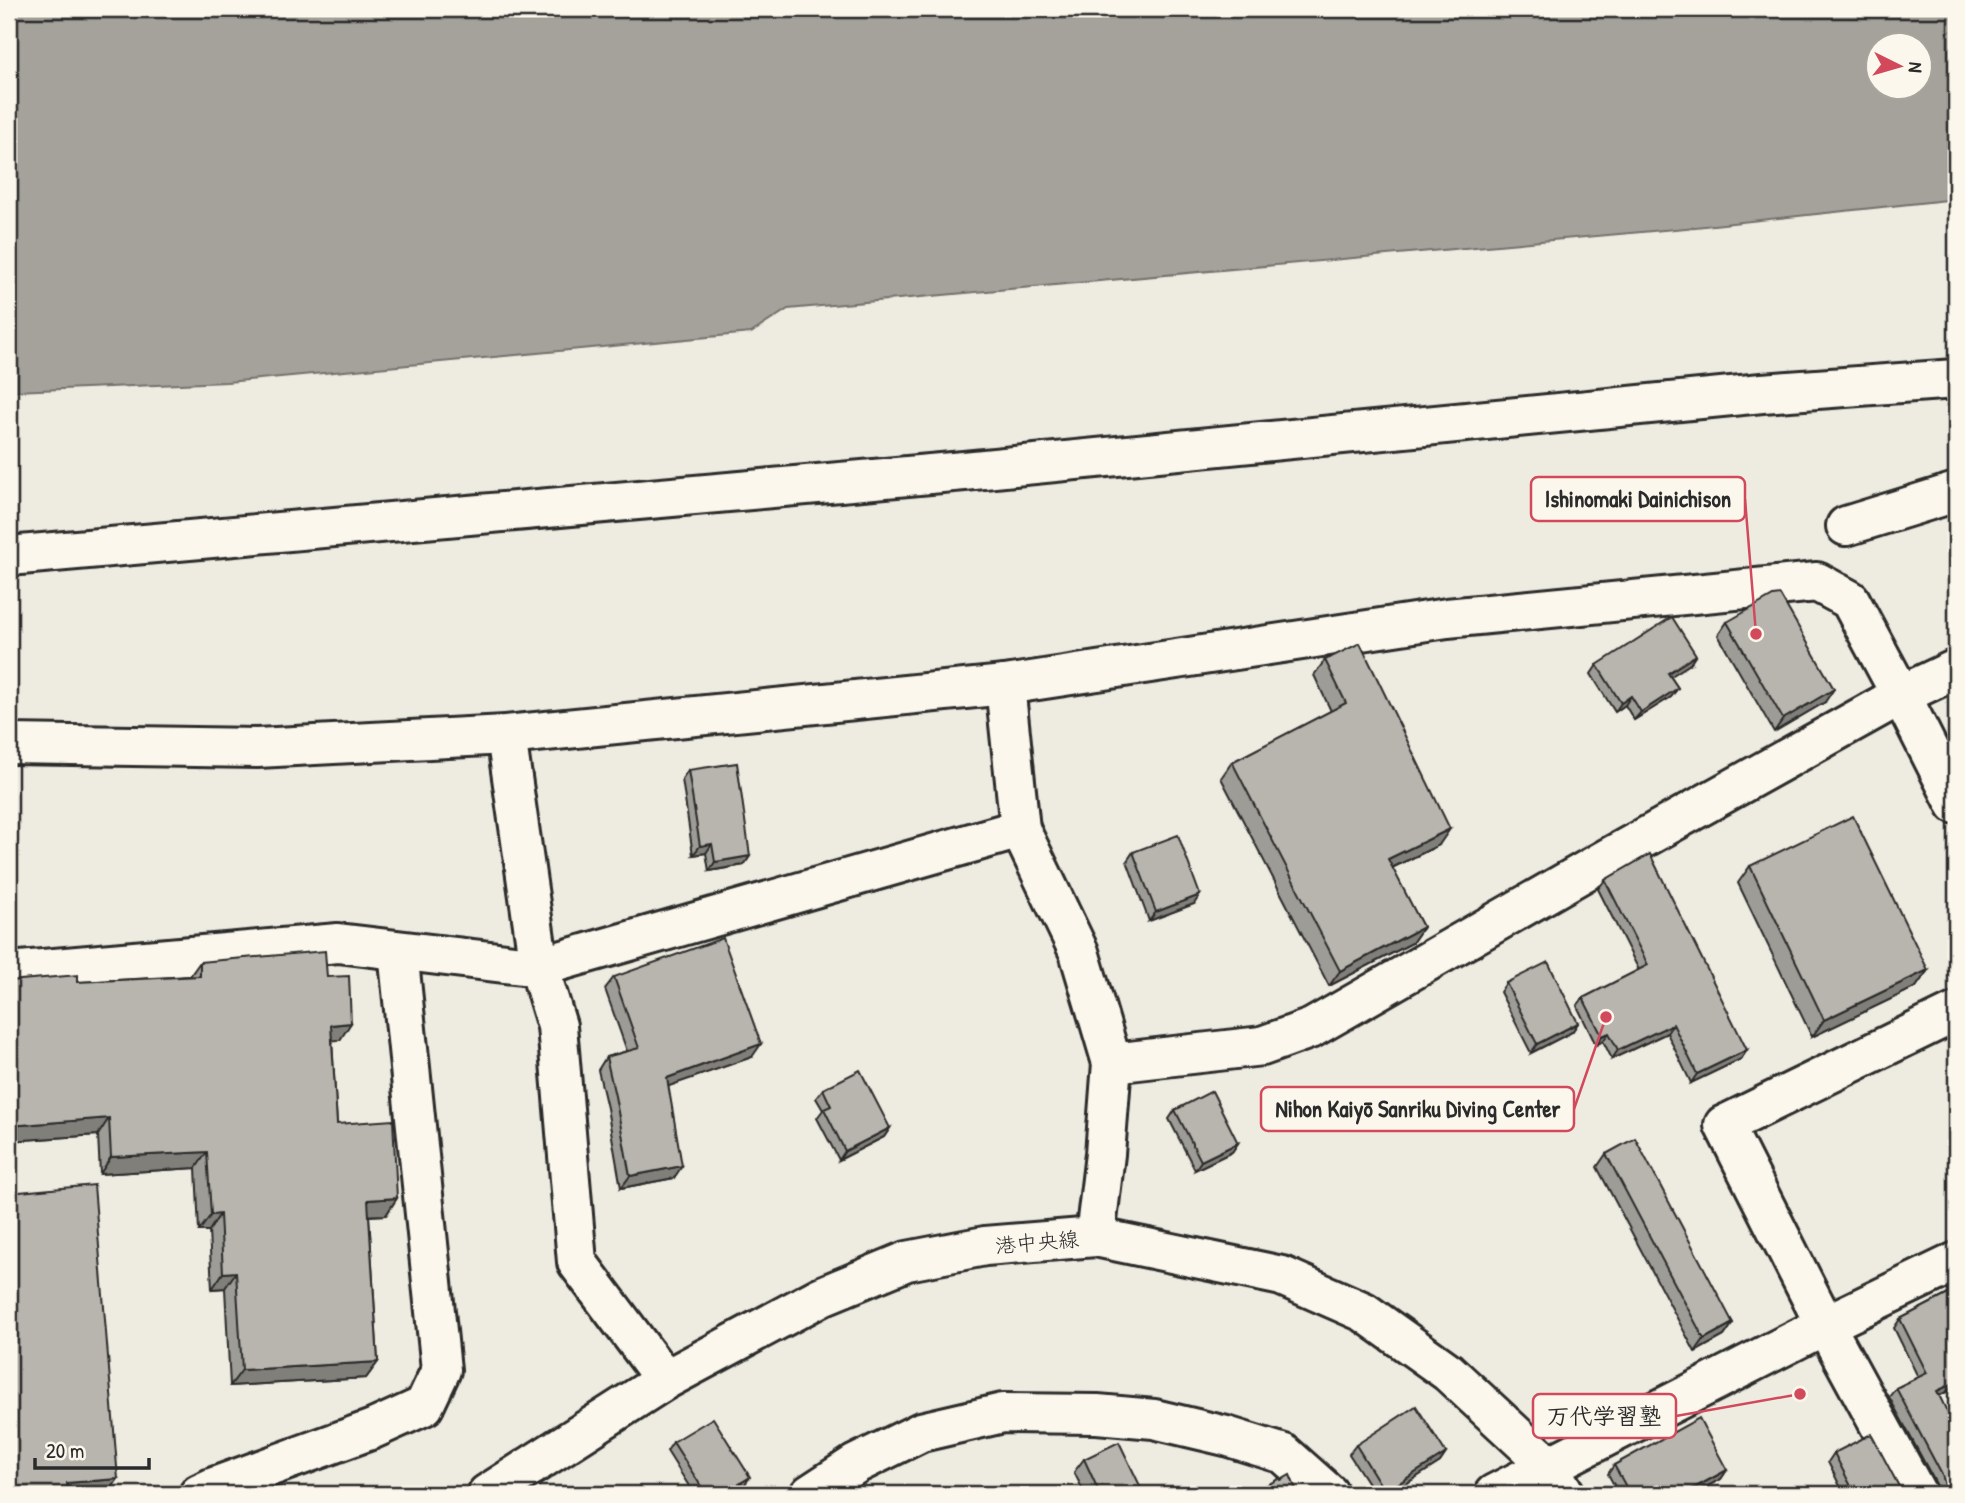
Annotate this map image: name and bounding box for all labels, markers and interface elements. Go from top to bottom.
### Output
north arrow [1864,32,1934,102]
text: N [1903,61,1929,74]
callout: Ishinomaki Dainichison [1531,477,1745,521]
text: Ishinomaki Dainichison [1545,483,1731,514]
callout: Nihon Kaiyō Sanriku Diving Center [1261,1087,1574,1131]
text: Nihon Kaiyō Sanriku Diving Center [1276,1093,1561,1125]
street label: 港中央線 [994,1224,1080,1260]
callout: 万代学習塾 [1533,1394,1676,1438]
text: 万代学習塾 [1547,1400,1662,1431]
scale bar [35,1426,149,1470]
text: 20 m [46,1436,84,1465]

